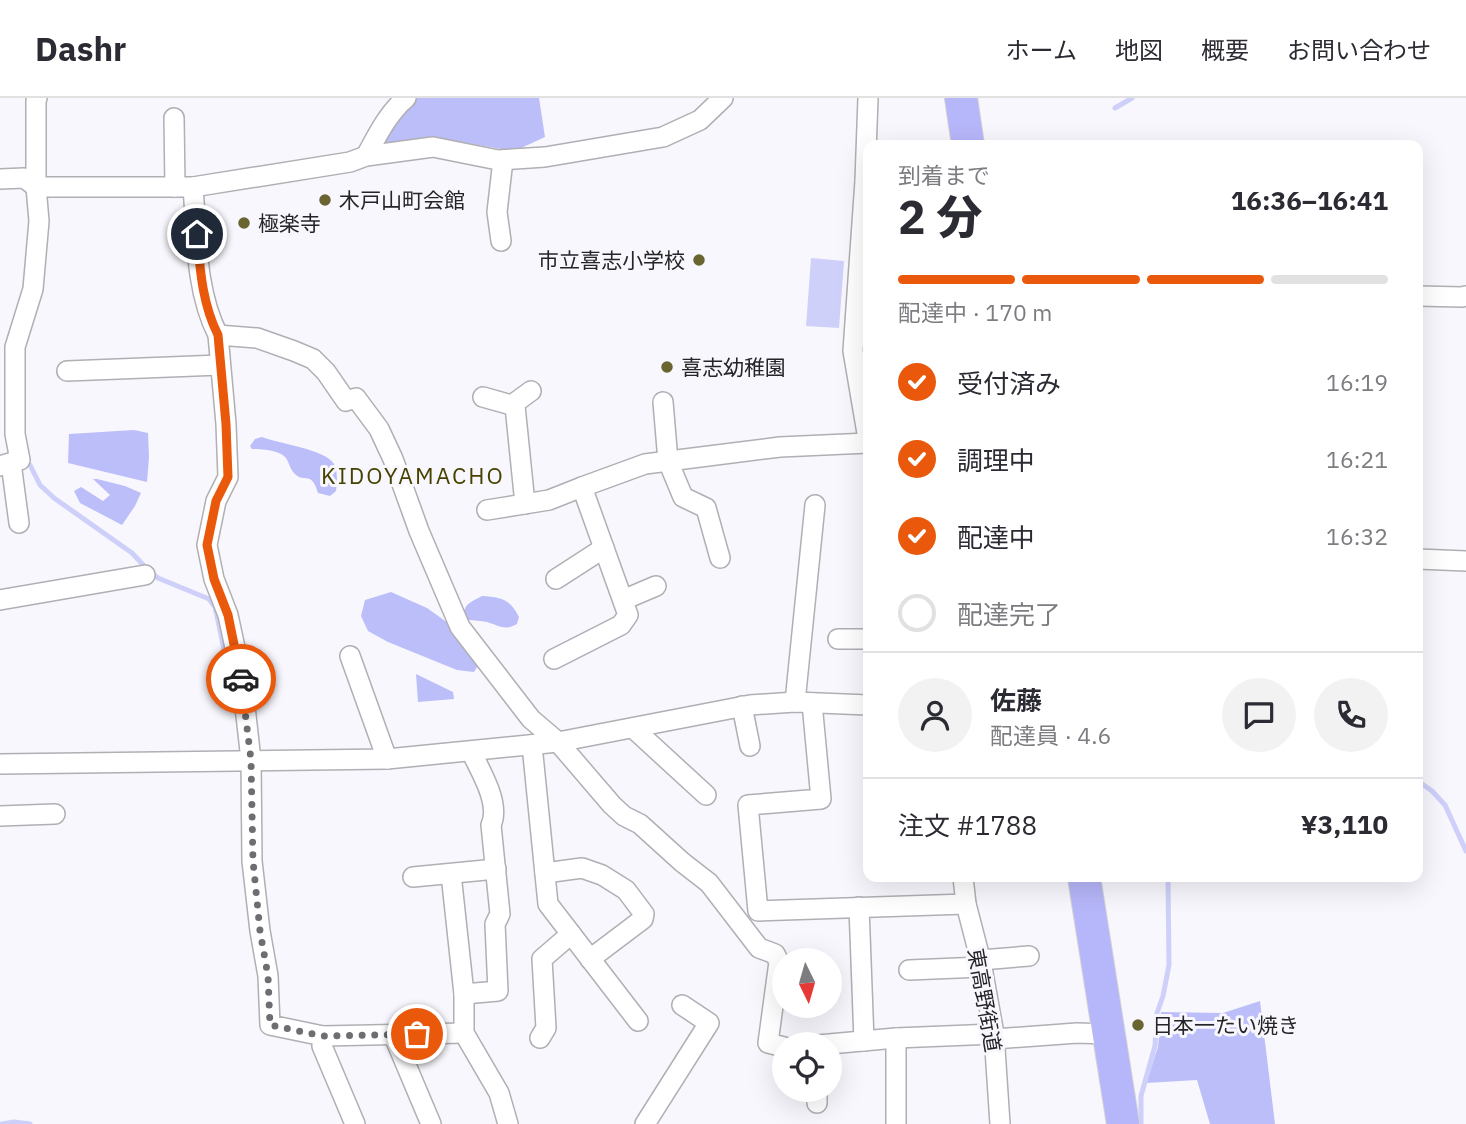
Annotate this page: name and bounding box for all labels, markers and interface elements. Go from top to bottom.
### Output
text: Dashr [35,27,126,70]
text: ホーム [1006,34,1077,66]
text: 地図 [1115,34,1163,66]
text: 概要 [1201,34,1249,66]
text: お問い合わせ [1287,34,1431,66]
text: 到着まで [898,160,990,190]
text: 16:36–16:41 [1231,183,1388,217]
place label: 木戸山町会館 [339,186,465,214]
text: 2 分 [898,187,982,247]
marker: 木戸山町会館 [317,192,333,208]
pin [167,204,227,264]
place label: 極楽寺 [258,209,321,237]
icon: home [178,215,216,253]
marker: 極楽寺 [236,215,252,231]
place label: 市立喜志小学校 [538,246,685,274]
marker: 市立喜志小学校 [691,252,707,268]
text: 配達中 · 170 m [898,297,1052,327]
place label: 喜志幼稚園 [681,353,786,381]
marker: 喜志幼稚園 [659,359,675,375]
icon: check [898,363,936,401]
text: 受付済み [957,366,1061,400]
text: 16:19 [1326,367,1388,397]
icon: check [898,440,936,478]
text: 調理中 [957,443,1035,477]
text: 16:21 [1326,444,1388,474]
district label: KIDOYAMACHO [321,460,505,490]
icon: check [898,517,936,555]
text: 配達中 [957,520,1035,554]
text: 16:32 [1326,521,1388,551]
text: 配達完了 [957,597,1061,631]
courier [206,644,276,714]
icon: car [222,660,260,698]
button: person [898,678,972,752]
button: chat [1222,678,1296,752]
button: phone [1314,678,1388,752]
text: 佐藤 [990,683,1042,717]
text: 配達員 · 4.6 [990,720,1111,750]
text: ¥3,110 [1301,807,1388,841]
text: 注文 #1788 [898,808,1037,842]
street label: 東高野街道 [962,946,1008,1054]
north arrow [772,948,842,1018]
map controls [772,948,842,1102]
pin [387,1004,447,1064]
place label: 日本一たい焼き [1152,1011,1299,1039]
icon: bag [398,1015,436,1053]
marker: 日本一たい焼き [1130,1017,1146,1033]
button: locate [772,1032,842,1102]

